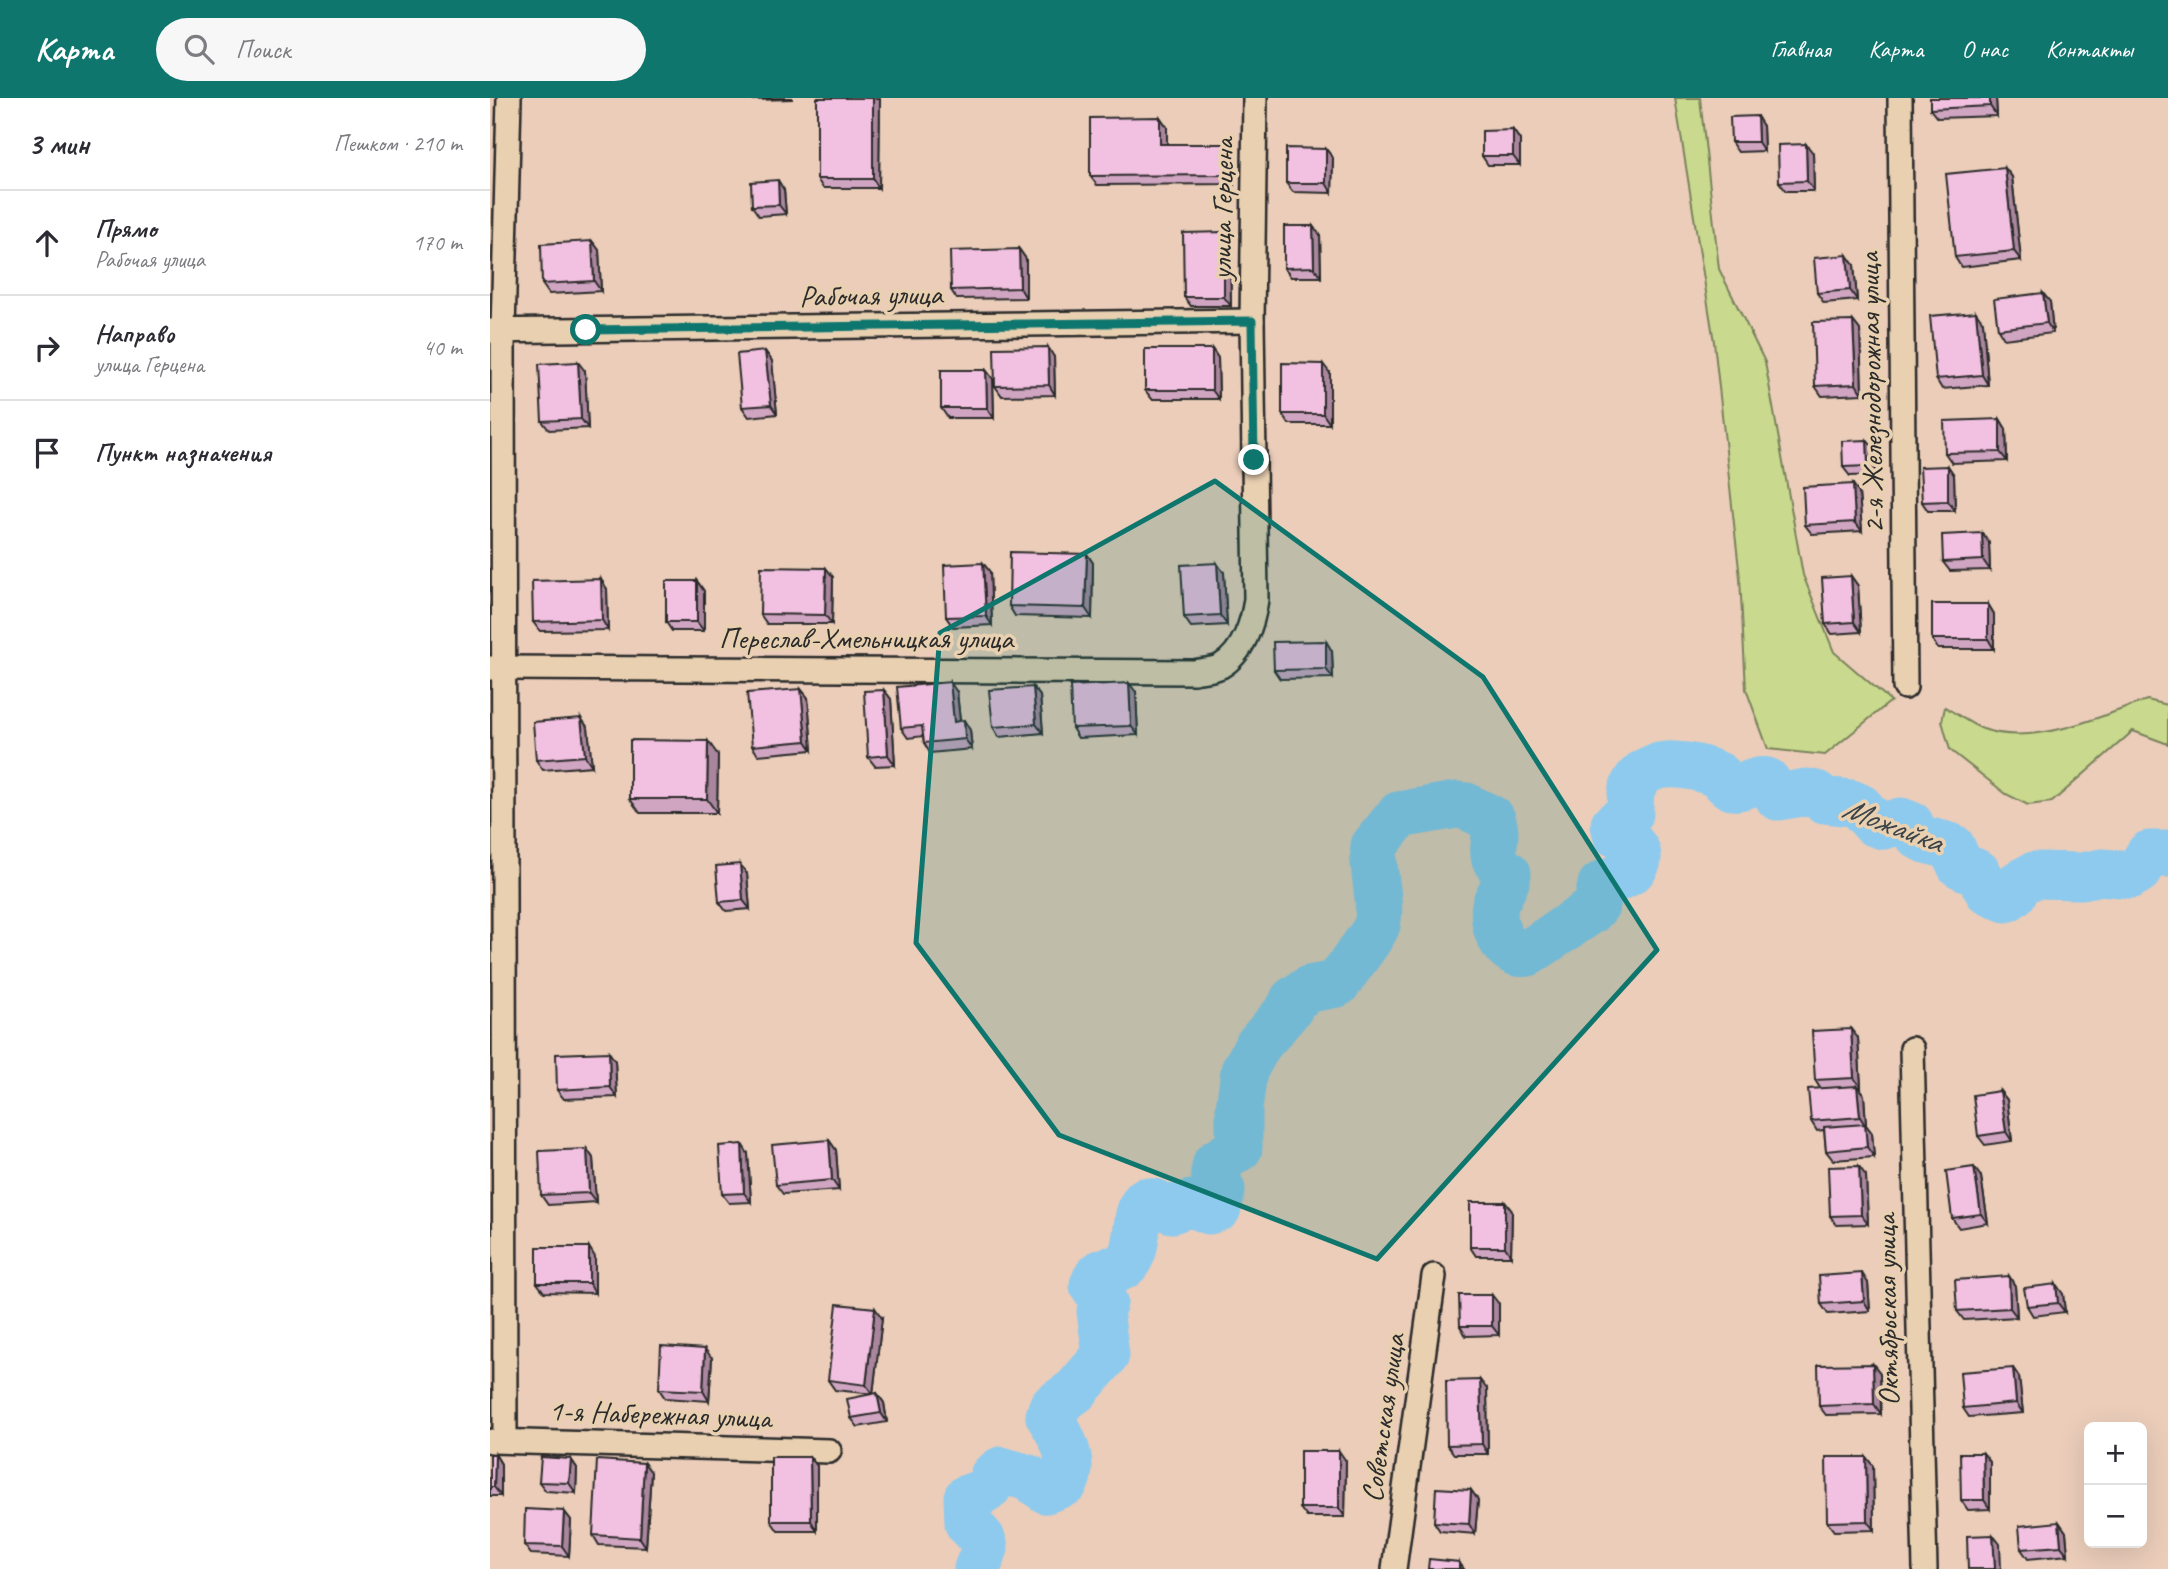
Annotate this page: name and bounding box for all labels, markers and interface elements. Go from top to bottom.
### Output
search box [156,18,646,81]
text: Карта [35,28,114,70]
icon: search [180,30,218,68]
text: Поиск [236,33,290,66]
text: Главная [1770,34,1831,64]
text: Карта [1869,34,1923,64]
text: О нас [1961,34,2008,64]
text: Контакты [2046,34,2133,64]
text: 3 мин [28,125,89,163]
text: Пешком · 210 m [334,129,462,158]
street label: улица Герцена [1202,135,1242,282]
text: Прямо [95,212,157,245]
icon: ahead [28,224,66,262]
text: 170 m [413,228,462,257]
text: Рабочая улица [95,245,205,274]
street label: 2-я Железнодорожная улица [1850,250,1892,534]
street label: Рабочая улица [799,275,945,315]
route start [570,314,601,345]
text: Направо [95,317,174,350]
icon: right [28,329,66,367]
text: 40 m [423,333,462,362]
text: улица Герцена [95,350,204,379]
icon: arrive [28,434,66,472]
text: Пункт назначения [95,436,271,469]
route end [1238,444,1269,475]
street label: Переслав-Хмельницкая улица [719,619,1015,657]
water label: Можайка [1837,787,1951,863]
street label: Октябрьская улица [1866,1211,1908,1406]
street label: Советская улица [1352,1330,1414,1504]
street label: 1-я Набережная улица [548,1391,775,1437]
map controls [2084,1422,2147,1548]
button: + [2084,1422,2147,1485]
button: − [2084,1485,2147,1548]

